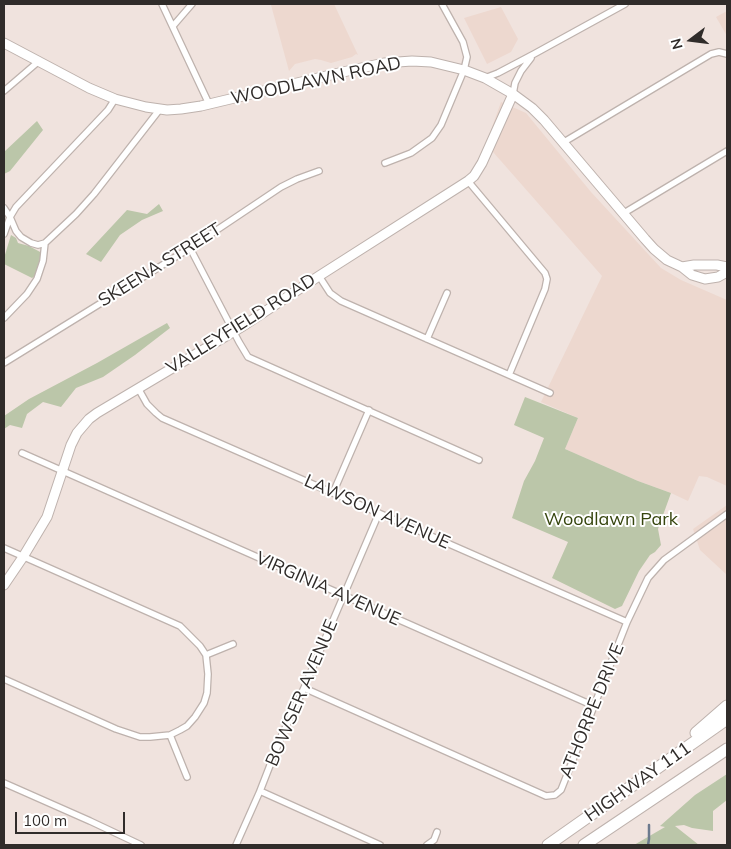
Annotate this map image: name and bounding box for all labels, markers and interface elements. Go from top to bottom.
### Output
north arrow [666,15,716,65]
text: N [666,36,687,51]
street label: WOODLAWN ROAD [229,52,403,110]
street label: SKEENA STREET [94,218,226,312]
street label: VALLEYFIELD ROAD [162,269,320,379]
street label: LAWSON AVENUE [301,470,453,554]
park label: Woodlawn Park [544,509,678,531]
street label: VIRGINIA AVENUE [252,547,404,631]
street label: BOWSER AVENUE [261,616,343,770]
street label: ATHORPE DRIVE [555,640,629,782]
street label: HIGHWAY 111 [581,737,695,827]
scale bar [18,802,128,834]
text: 100 m [23,811,67,830]

